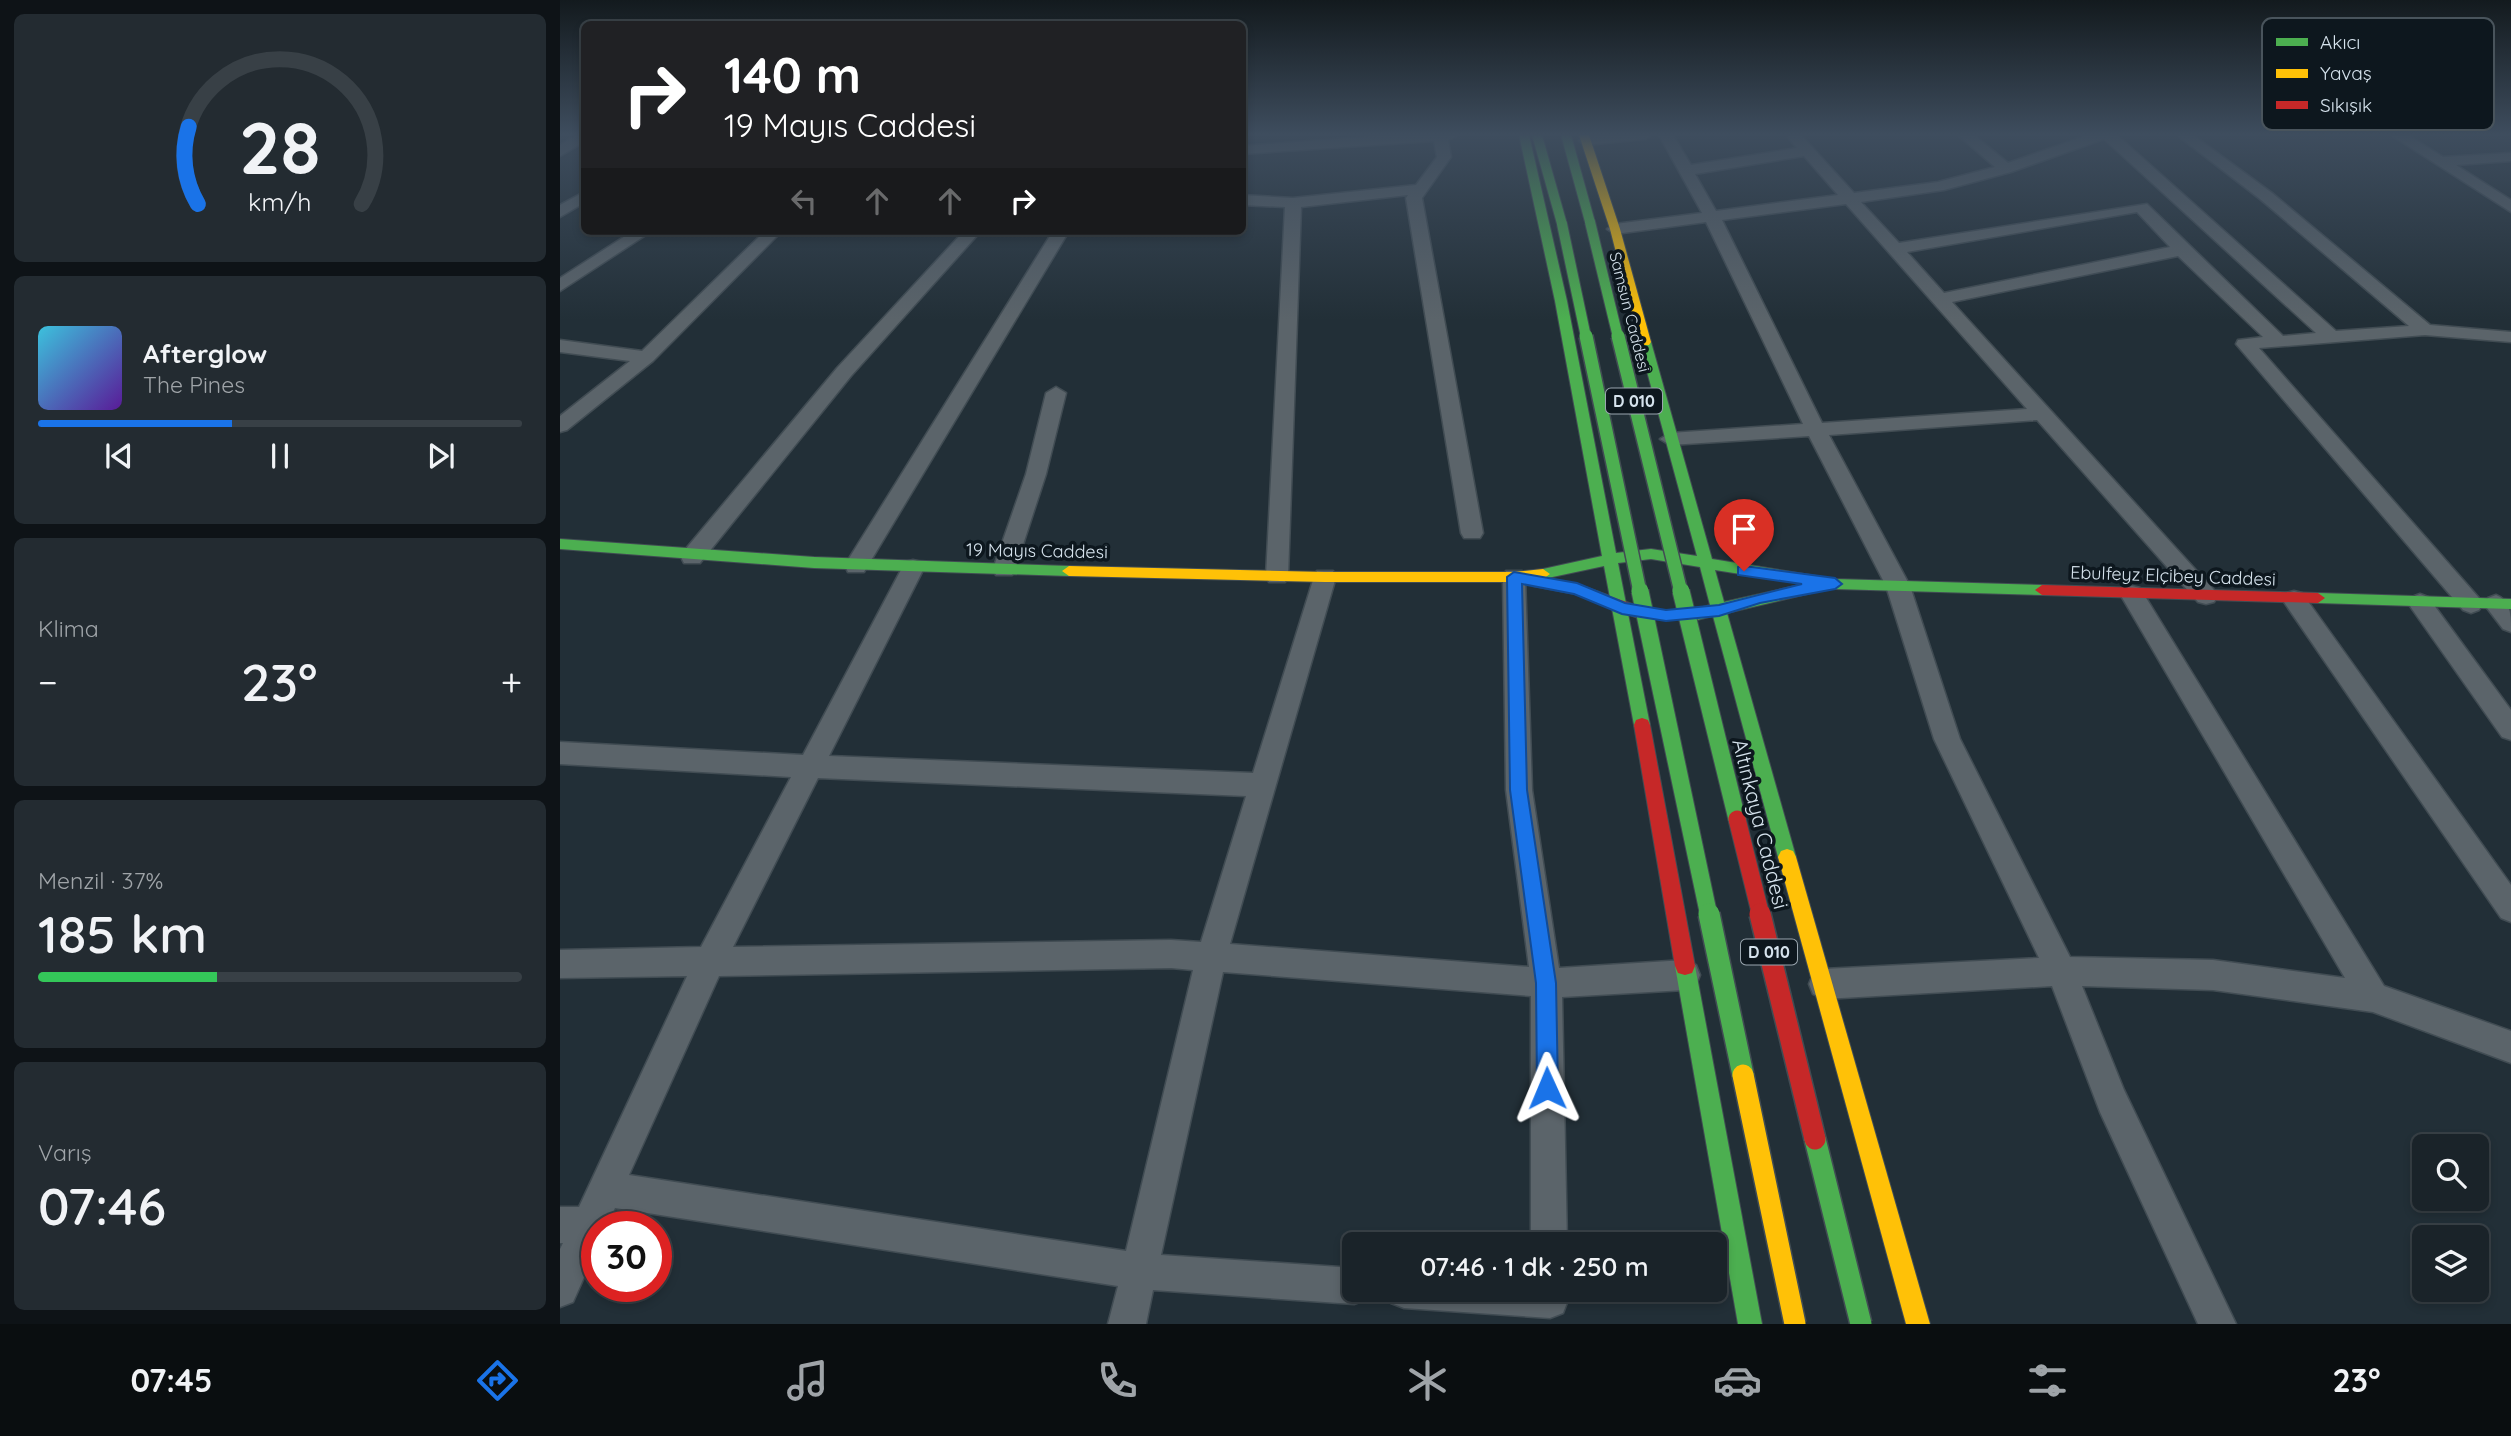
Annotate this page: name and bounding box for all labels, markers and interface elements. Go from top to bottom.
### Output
legend [2262,18,2494,130]
text: Akıcı [2320,30,2360,54]
text: 140 m [724,44,861,105]
icon: right [609,49,700,140]
text: Yavaş [2320,61,2372,85]
text: Sıkışık [2320,93,2372,117]
text: 28 [239,101,321,192]
text: 19 Mayıs Caddesi [724,105,976,145]
icon: left [785,182,823,220]
icon: ahead [858,182,896,220]
icon: ahead [931,182,969,220]
icon: right [1004,182,1042,220]
text: km/h [248,186,312,217]
street label: Samsun Caddesi [1605,250,1655,374]
text: Afterglow [143,337,267,370]
text: The Pines [143,370,245,399]
road number: D 010 [1606,388,1662,414]
icon: previous [100,437,138,475]
icon: pause [261,437,299,475]
icon: next [422,437,460,475]
pin [1714,499,1774,571]
icon: arrive [1725,510,1763,548]
street label: 19 Mayıs Caddesi [966,538,1108,563]
street label: Ebulfeyz Elçibey Caddesi [2070,560,2276,591]
text: Klima [38,614,99,643]
text: 23° [241,649,317,714]
text: − [38,658,58,706]
text: + [501,658,522,706]
street label: Altınkaya Caddesi [1727,736,1795,912]
text: Menzil · 37% [38,866,163,895]
text: 185 km [38,901,207,966]
road number: D 010 [1741,940,1797,964]
position arrow [1510,1051,1584,1125]
map controls [2412,1134,2489,1302]
button: search [2412,1134,2489,1211]
text: Varış [38,1138,92,1167]
text: 07:46 [38,1173,166,1238]
speed limit sign: 30 [581,1211,672,1302]
button: layers [2412,1225,2489,1302]
text: 07:46 · 1 dk · 250 m [1420,1250,1649,1283]
icon: directions [473,1356,522,1405]
icon: music [783,1356,832,1405]
icon: phone [1093,1356,1142,1405]
icon: climate [1403,1356,1452,1405]
icon: car [1713,1356,1762,1405]
icon: filters [2023,1356,2072,1405]
text: 07:45 [130,1360,212,1400]
text: 23° [2332,1360,2380,1400]

